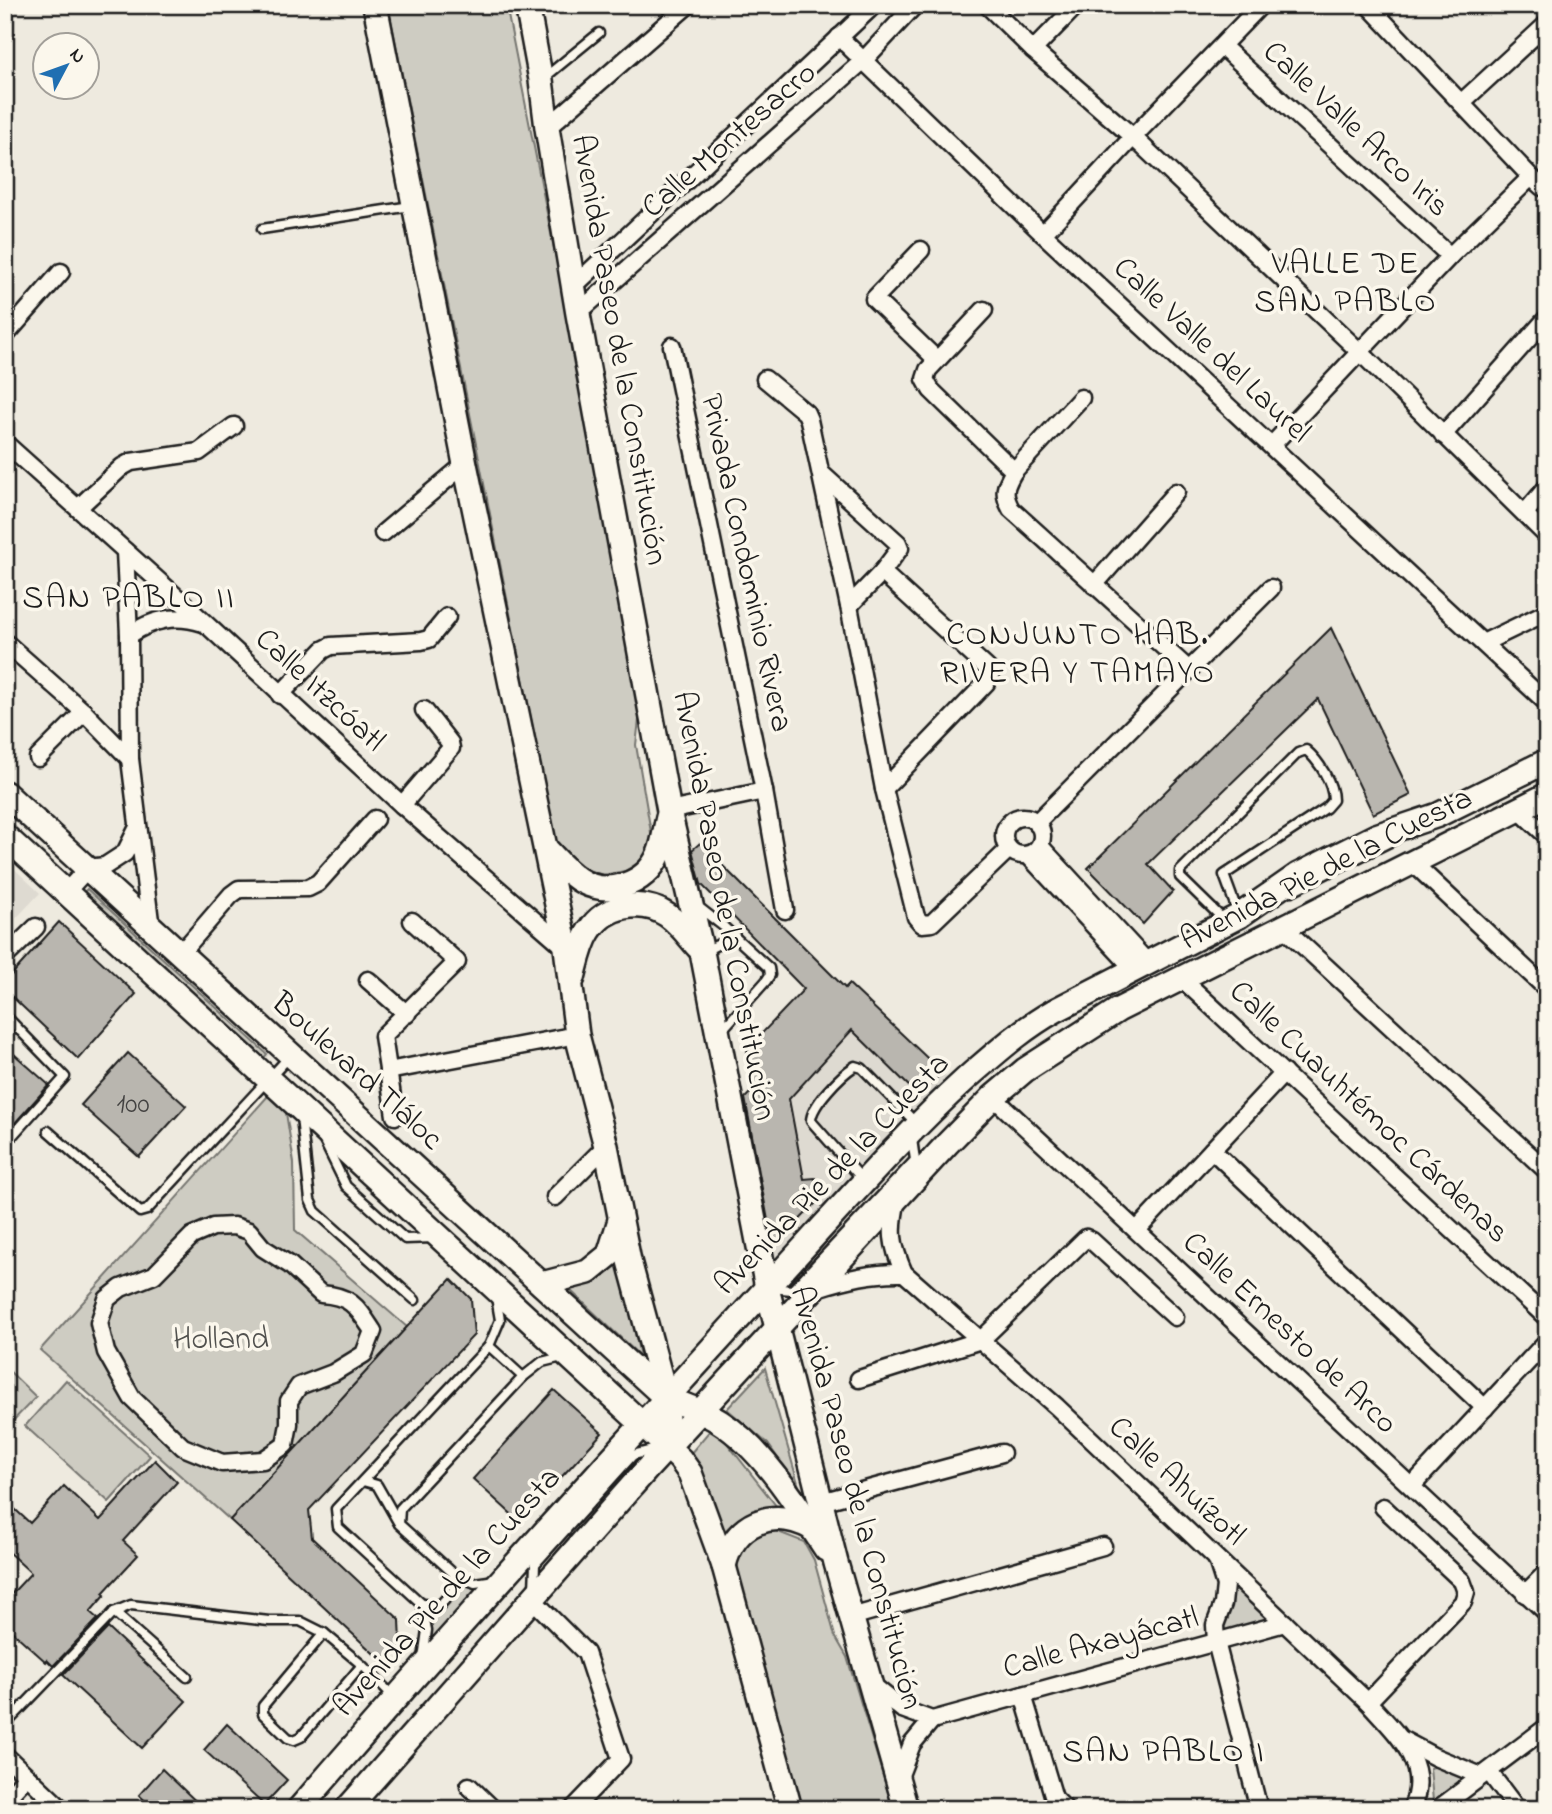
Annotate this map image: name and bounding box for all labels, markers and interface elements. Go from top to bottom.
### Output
street label: Calle Valle Arco Iris [1251,31,1459,229]
north arrow [32,32,102,102]
text: N [63,43,91,70]
street label: Calle Montesacro [632,51,828,231]
street label: Avenida Paseo de la Constitución [557,131,679,569]
district label: VALLE DE SAN PABLO [1254,241,1438,327]
street label: Calle Valle del Laurel [1101,247,1321,455]
street label: Privada Condominio Rivera [686,389,804,737]
district label: SAN PABLO II [22,575,236,623]
district label: CONJUNTO HAB. RIVERA Y TAMAYO [940,612,1216,698]
street label: Calle Itzcóatl [243,618,395,764]
street label: Avenida Paseo de la Constitución [658,687,788,1125]
street label: Avenida Pie de la Cuesta [1173,776,1481,964]
street label: Calle Cuauhtémoc Cárdenas [1217,970,1519,1256]
street label: Boulevard Tláloc [259,981,453,1163]
street label: Avenida Pie de la Cuesta [704,1043,962,1307]
house number: 100 [116,1085,150,1126]
street label: Calle Ernesto de Arco [1171,1221,1407,1447]
street label: Avenida Paseo de la Constitución [776,1281,934,1715]
park label: Holland [173,1317,269,1364]
street label: Calle Ahuízotl [1097,1406,1255,1558]
street label: Avenida Pie de la Cuesta [323,1458,573,1728]
street label: Calle Axayácatl [998,1595,1204,1693]
district label: SAN PABLO I [1062,1729,1266,1777]

